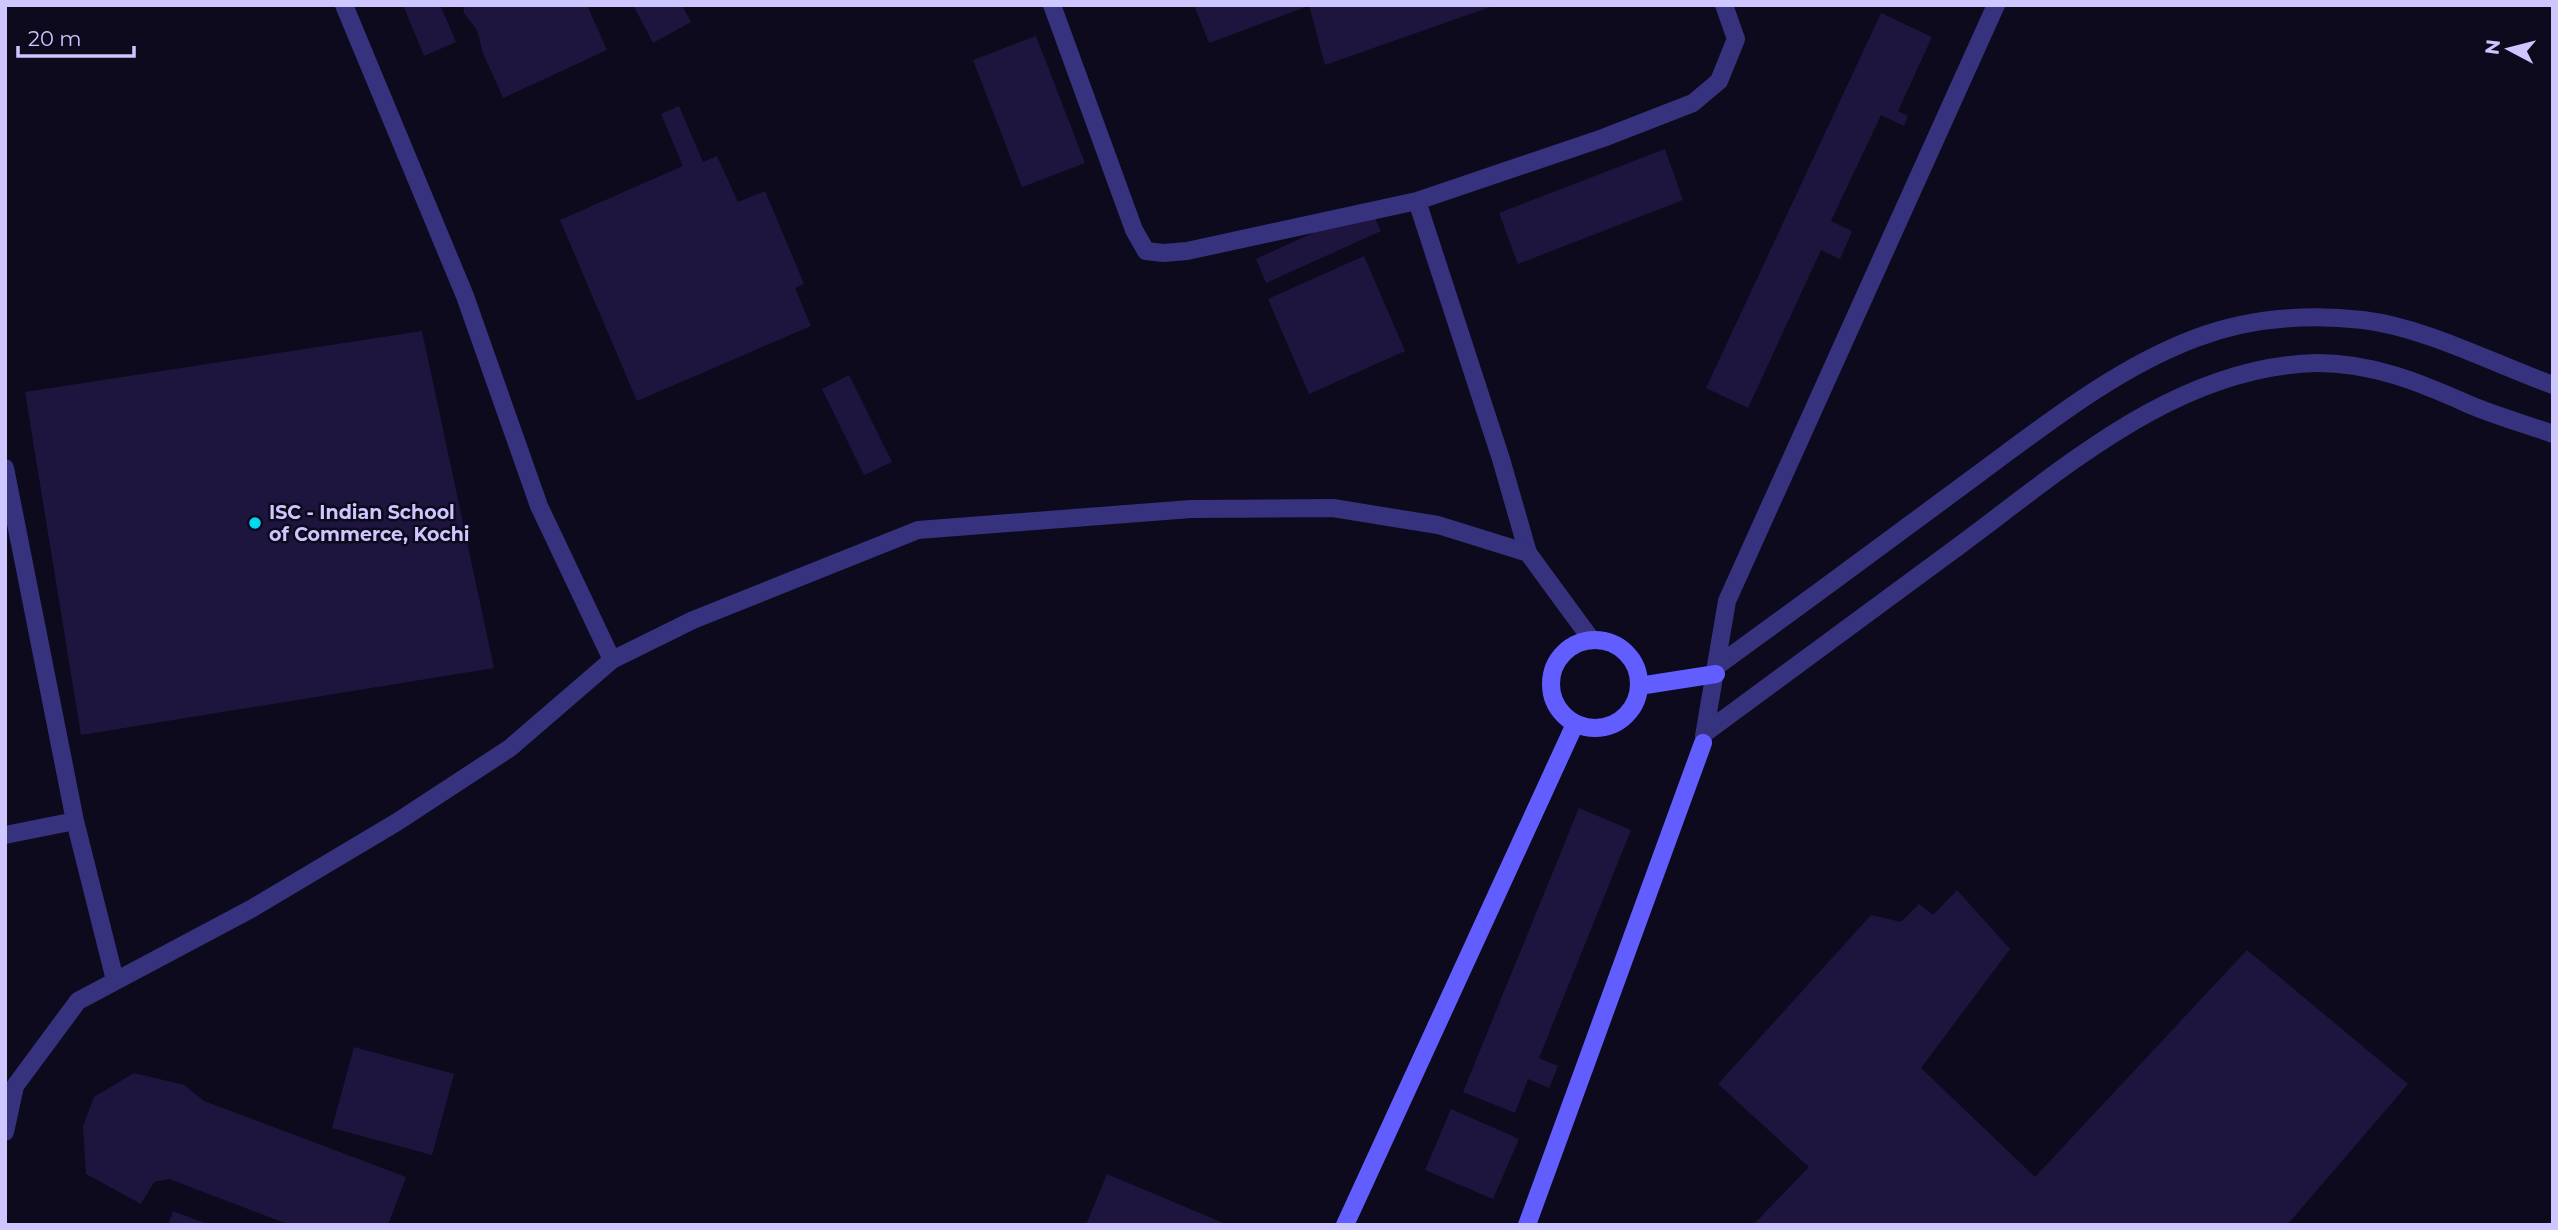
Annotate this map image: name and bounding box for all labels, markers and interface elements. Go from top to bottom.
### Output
scale bar [18,14,133,58]
north arrow [2474,14,2544,84]
text: 20 m [28,26,82,51]
text: N [2480,38,2505,56]
place label: ISC - Indian School of Commerce, Kochi [269,501,470,546]
marker: ISC - Indian School of Commerce, Kochi [247,515,263,531]

